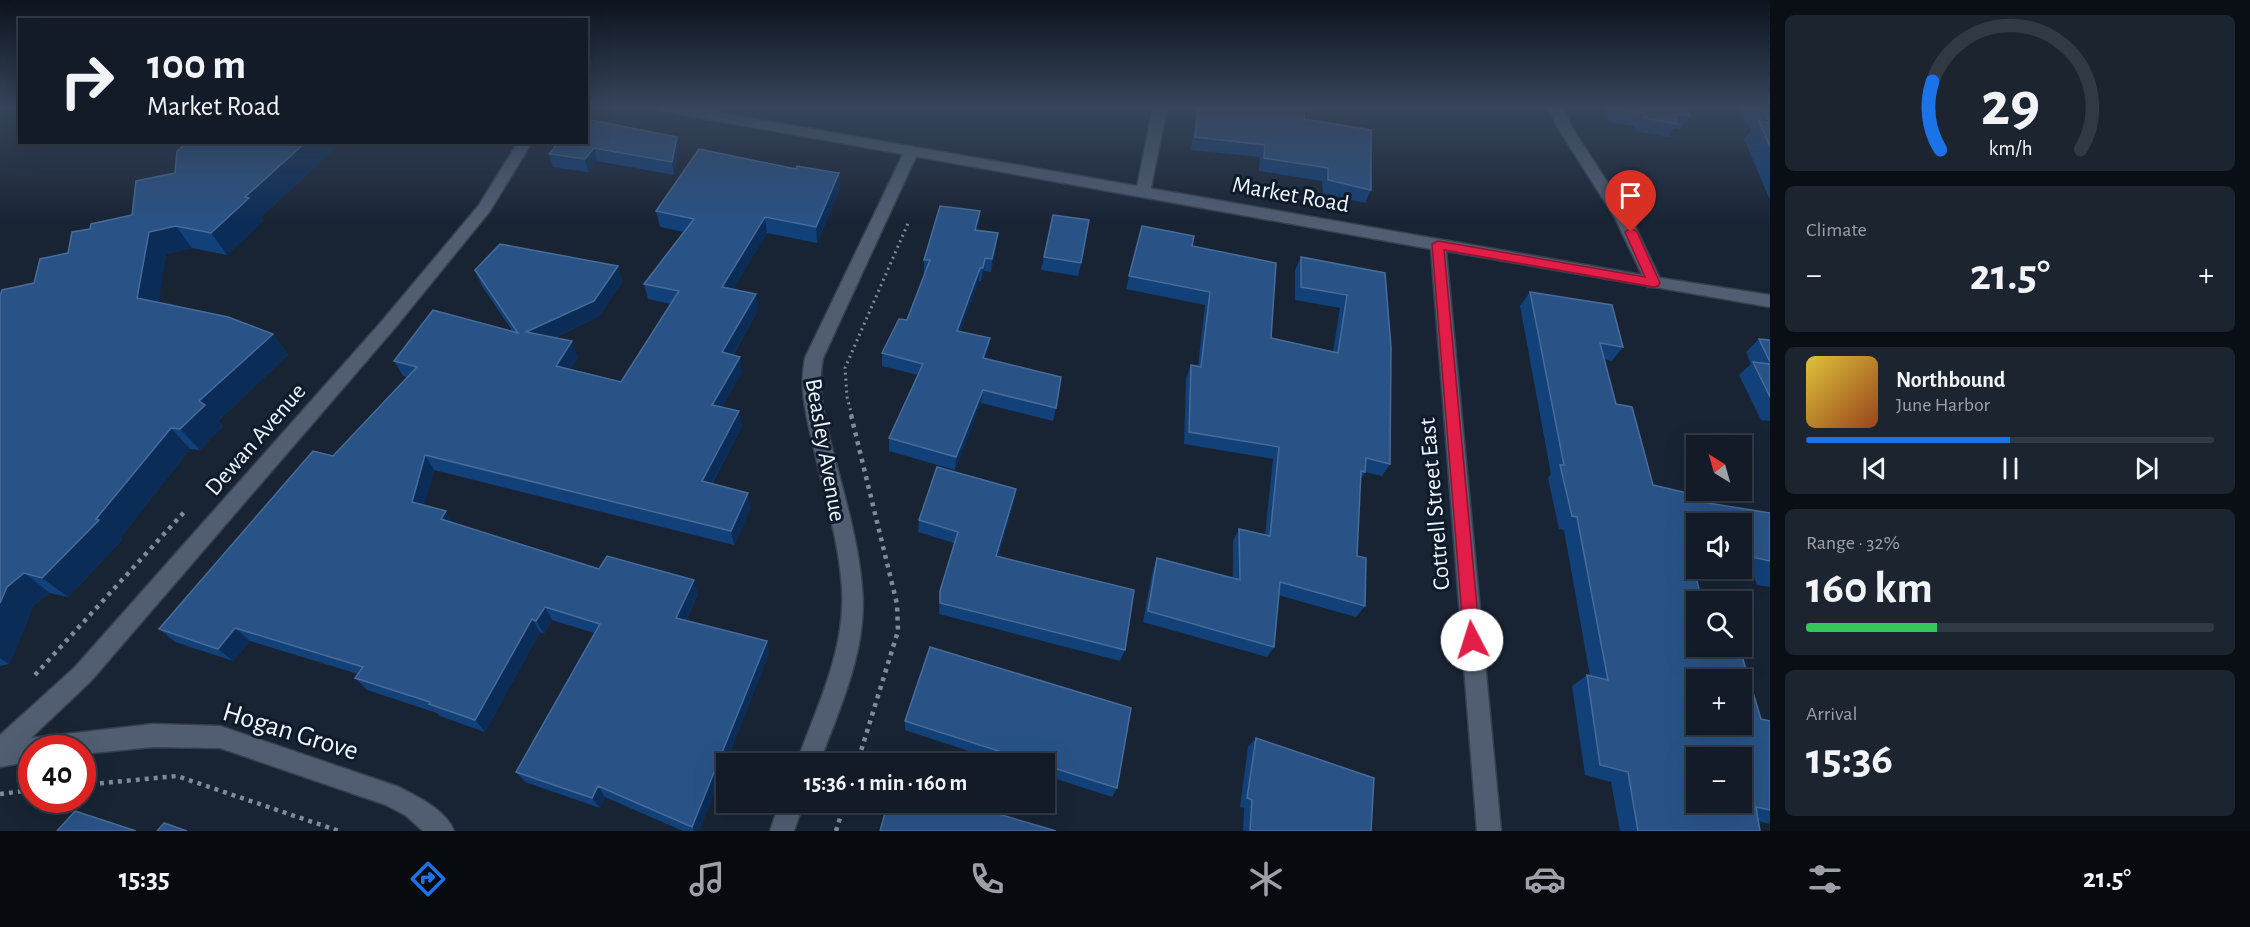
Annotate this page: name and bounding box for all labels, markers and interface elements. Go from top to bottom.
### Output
icon: right [48,42,126,120]
text: 100 m [147,44,246,86]
text: 29 [1980,74,2040,136]
text: Market Road [147,93,280,120]
text: km/h [1988,138,2032,159]
pin [1605,170,1656,232]
street label: Market Road [1230,173,1351,217]
icon: arrive [1614,179,1647,212]
text: Climate [1806,220,1867,240]
text: 21.5° [1970,253,2050,298]
text: − [1806,259,1822,292]
text: + [2198,259,2214,292]
text: Northbound [1896,369,2005,391]
street label: Beasley Avenue [801,377,849,524]
street label: Dewan Avenue [201,379,311,500]
text: June Harbor [1896,395,1990,415]
street label: Cottrell Street East [1415,416,1454,591]
north arrow [1686,435,1752,501]
map controls [1686,435,1752,813]
icon: previous [1858,452,1891,485]
icon: pause [1994,452,2027,485]
icon: next [2130,452,2163,485]
button: sound [1686,513,1752,579]
text: Range · 32% [1806,533,1900,553]
text: 160 km [1806,566,1933,611]
button: search [1686,591,1752,657]
position arrow [1440,608,1504,672]
button: + [1686,669,1752,735]
street label: Hogan Grove [219,698,362,766]
text: Arrival [1806,704,1857,724]
speed limit sign: 40 [18,735,96,813]
text: 15:36 [1806,737,1893,782]
button: − [1686,747,1752,813]
text: 15:36 · 1 min · 160 m [804,772,967,794]
icon: directions [407,858,449,900]
icon: music [686,858,728,900]
icon: phone [966,858,1008,900]
icon: climate [1245,858,1287,900]
icon: car [1524,858,1566,900]
icon: filters [1804,858,1846,900]
text: 15:35 [119,865,170,892]
text: 21.5° [2083,865,2131,892]

